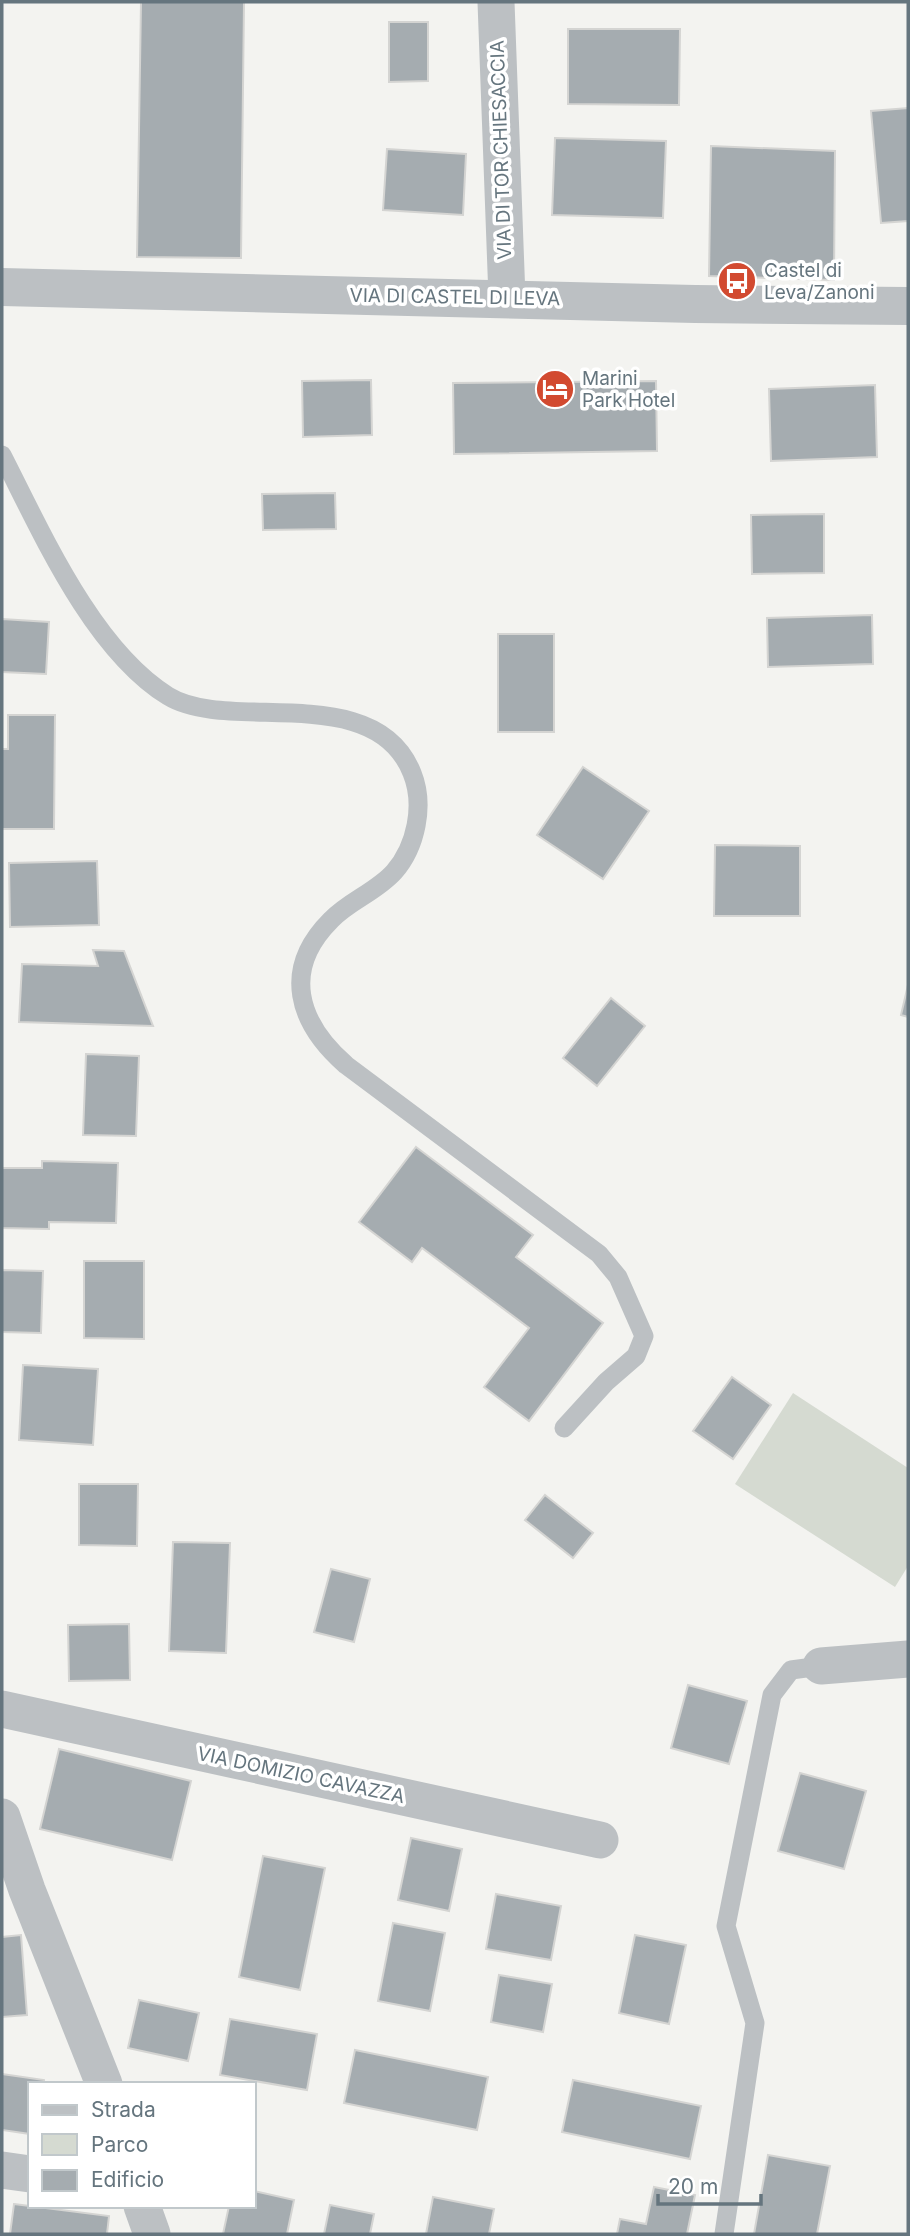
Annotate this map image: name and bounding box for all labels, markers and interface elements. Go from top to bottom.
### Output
street label: VIA DI TOR CHIESACCIA [486,40,516,260]
place label: Castel di Leva/Zanoni [764,259,875,304]
bus stop icon: Castel di Leva/Zanoni [716,260,758,302]
street label: VIA DI CASTEL DI LEVA [349,284,561,310]
place label: Marini Park Hotel [582,367,675,412]
hotel icon: Marini Park Hotel [534,368,576,410]
street label: VIA DOMIZIO CAVAZZA [195,1742,407,1808]
legend [28,2082,256,2208]
text: Strada [91,2097,156,2122]
text: Parco [91,2132,148,2157]
scale bar [658,2162,761,2206]
text: Edificio [91,2167,164,2192]
text: 20 m [668,2174,718,2199]

